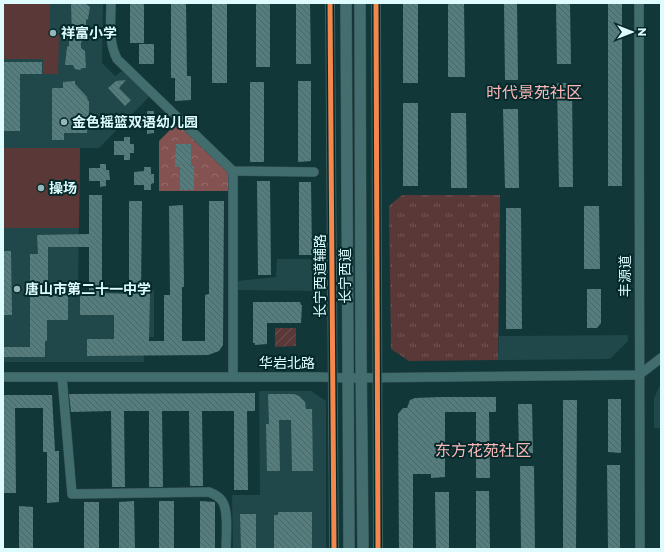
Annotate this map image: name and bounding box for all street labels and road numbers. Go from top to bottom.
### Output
street label: 长宁西道辅路 [311,234,329,318]
street label: 长宁西道 [336,248,354,304]
street label: 丰源道 [616,255,634,297]
street label: 华岩北路 [259,354,315,372]

